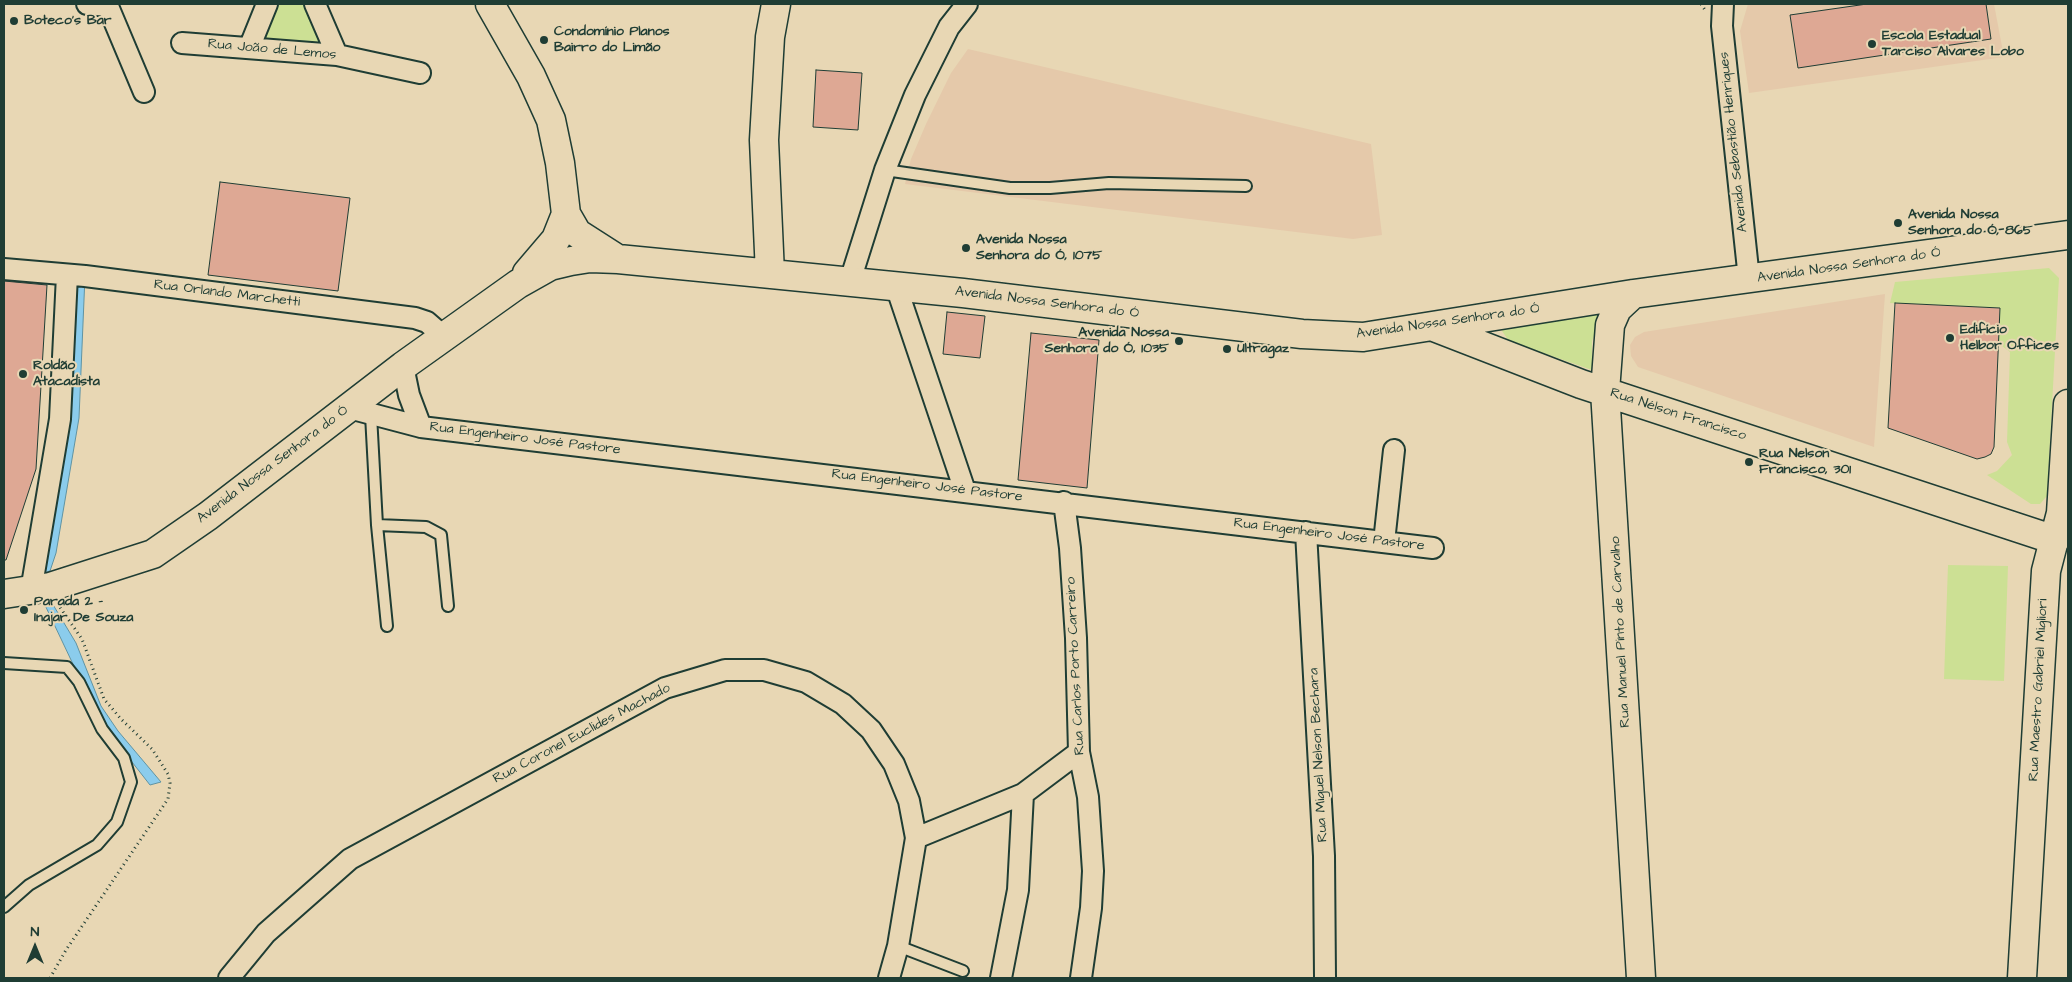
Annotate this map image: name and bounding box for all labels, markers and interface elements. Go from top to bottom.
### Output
place label: Boteco's Bar [24,13,112,29]
marker: Boteco's Bar [8,15,20,27]
place label: Condomínio Planos Bairro do Limão [554,24,670,56]
place label: Escola Estadual Tarciso Alvares Lobo [1882,28,2024,60]
marker: Condomínio Planos Bairro do Limão [538,34,550,46]
street label: Rua João de Lemos [207,36,337,64]
marker: Escola Estadual Tarciso Alvares Lobo [1866,38,1878,50]
street label: Avenida Sebastião Henriques [1716,51,1752,233]
place label: Avenida Nossa Senhora do Ó, 865 [1908,207,2033,240]
marker: Avenida Nossa Senhora do Ó, 865 [1892,217,1904,229]
place label: Avenida Nossa Senhora do Ó, 1075 [976,232,1102,264]
marker: Avenida Nossa Senhora do Ó, 1075 [960,242,972,254]
street label: Avenida Nossa Senhora do Ó [1756,245,1942,287]
street label: Rua Orlando Marchetti [153,277,301,311]
street label: Avenida Nossa Senhora do Ó [954,283,1140,323]
street label: Avenida Nossa Senhora do Ó [1355,301,1541,343]
place label: Edifício Helbor Offices [1960,322,2059,354]
place label: Avenida Nossa Senhora do Ó, 1035 [1044,325,1169,358]
marker: Edifício Helbor Offices [1944,332,1956,344]
marker: Avenida Nossa Senhora do Ó, 1035 [1173,335,1185,347]
place label: Ultragaz [1237,341,1289,357]
marker: Ultragaz [1221,343,1233,355]
place label: Roldão Atacadista [33,358,100,391]
marker: Roldão Atacadista [17,368,29,380]
street label: Rua Nélson Francisco [1608,385,1748,445]
street label: Avenida Nossa Senhora do Ó [194,403,352,527]
street label: Rua Engenheiro José Pastore [429,419,621,459]
place label: Rua Nelson Francisco, 301 [1759,446,1851,478]
marker: Rua Nelson Francisco, 301 [1743,456,1755,468]
street label: Rua Engenheiro José Pastore [831,466,1023,506]
street label: Rua Engenheiro José Pastore [1233,515,1425,555]
street label: Rua Manuel Pinto de Carvalho [1608,536,1634,728]
street label: Rua Carlos Porto Carreiro [1063,576,1089,756]
place label: Parada 2 - Inajar De Souza [34,594,133,626]
street label: Rua Maestro Gabriel Migliori [2026,598,2052,782]
marker: Parada 2 - Inajar De Souza [18,604,30,616]
street label: Rua Miguel Nelson Bechara [1306,667,1332,843]
street label: Rua Coronel Euclides Machado [491,680,673,788]
north arrow [10,922,60,972]
text: N [31,922,39,942]

